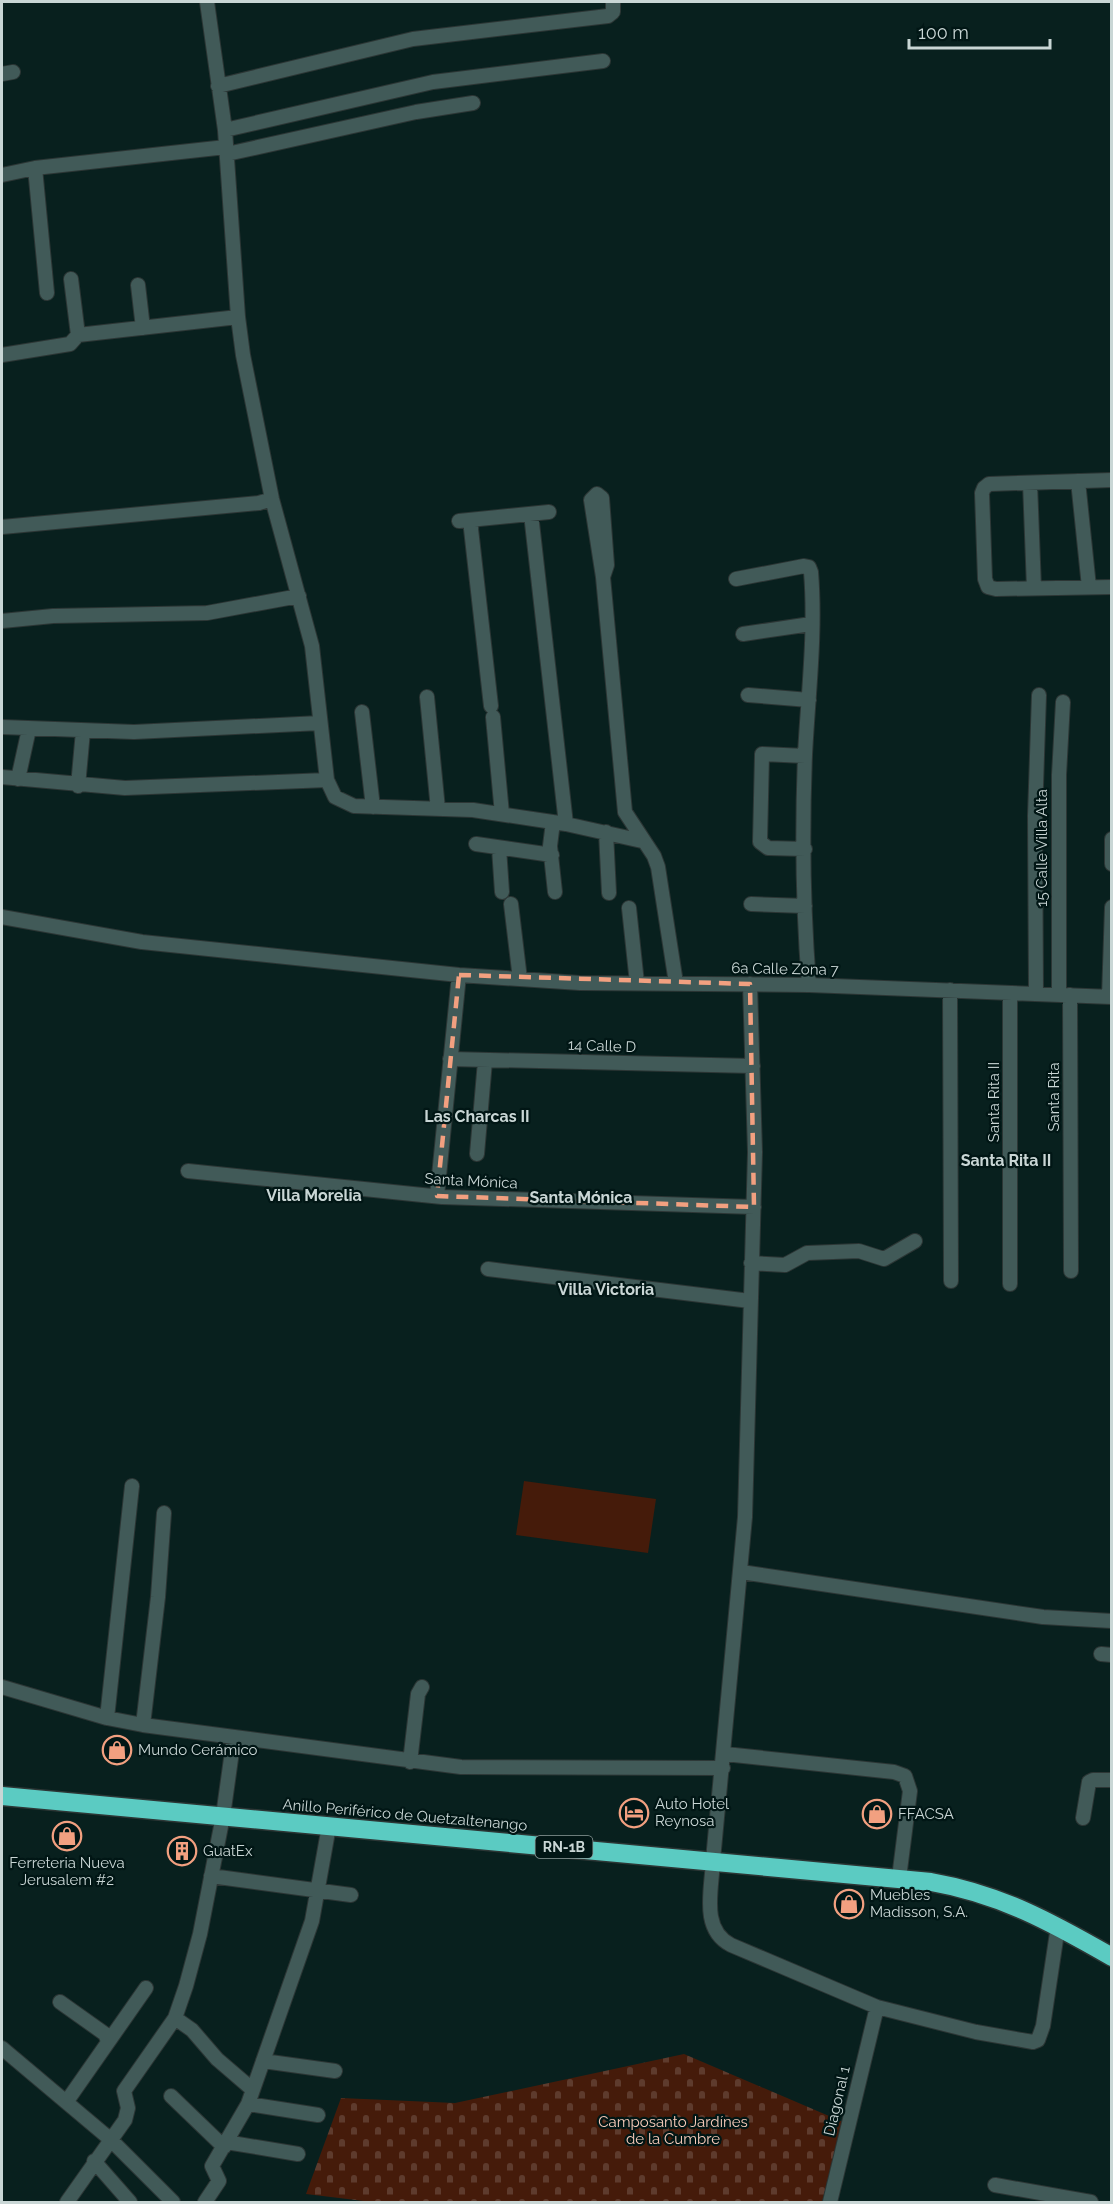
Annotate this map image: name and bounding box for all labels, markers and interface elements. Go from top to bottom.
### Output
scale bar [909,12,1050,50]
text: 100 m [918,22,969,43]
street label: 15 Calle Villa Alta [1033,789,1051,907]
street label: 6a Calle Zona 7 [731,959,839,979]
street label: 14 Calle D [567,1036,637,1056]
street label: Santa Rita II [985,1062,1003,1142]
street label: Santa Rita [1045,1062,1063,1132]
district label: Las Charcas II [424,1107,530,1126]
district label: Santa Rita II [961,1151,1051,1170]
street label: Santa Mónica [424,1170,518,1192]
district label: Villa Morelia [266,1186,362,1205]
district label: Santa Mónica [529,1188,633,1207]
district label: Villa Victoria [558,1280,654,1299]
shop icon: Mundo Cerámico [101,1734,133,1766]
place label: Mundo Cerámico [138,1741,258,1759]
street label: Anillo Periférico de Quetzaltenango [282,1795,528,1835]
place label: Auto Hotel Reynosa [655,1795,730,1830]
hotel icon: Auto Hotel Reynosa [618,1797,650,1829]
shop icon: FFACSA [861,1798,893,1830]
place label: FFACSA [898,1805,954,1823]
shop icon: Ferreteria Nueva Jerusalem #2 [51,1820,83,1852]
building icon: GuatEx [166,1835,198,1867]
road number: RN-1B [536,1836,592,1858]
place label: GuatEx [203,1842,253,1860]
place label: Ferreteria Nueva Jerusalem #2 [9,1854,125,1889]
place label: Muebles Madisson, S.A. [870,1886,968,1921]
shop icon: Muebles Madisson, S.A. [833,1888,865,1920]
street label: Diagonal 1 [820,2064,854,2138]
park label: Camposanto Jardínes de la Cumbre [598,2113,748,2148]

